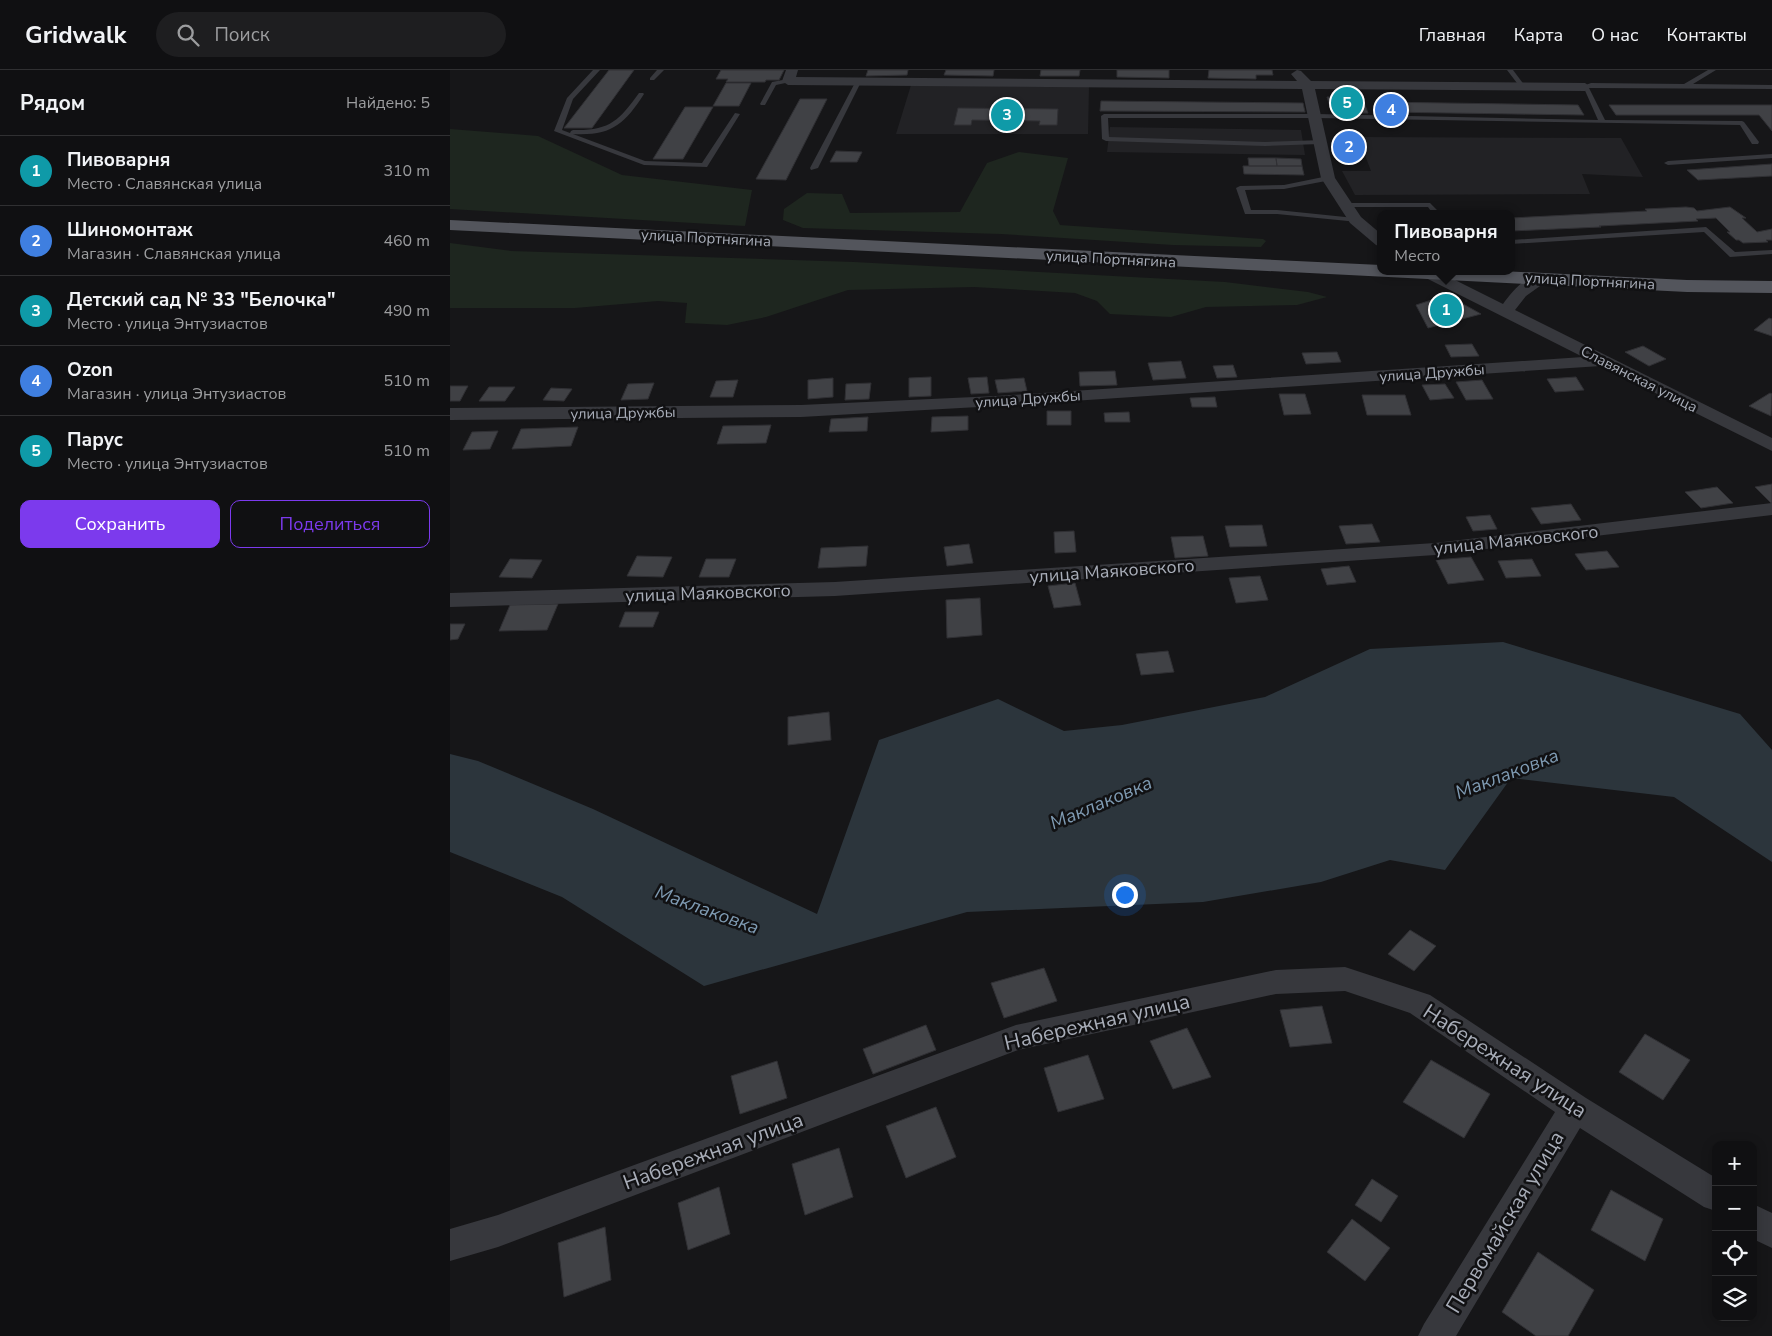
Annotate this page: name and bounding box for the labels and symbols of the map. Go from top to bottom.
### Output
pin: 5 [1331,84,1363,122]
pin: 4 [1375,91,1407,129]
pin: 3 [991,96,1023,134]
pin: 2 [1333,128,1365,166]
street label: улица Портнягина [640,225,772,251]
street label: улица Портнягина [1045,246,1177,272]
street label: улица Портнягина [1524,268,1656,294]
pin: 1 [1430,291,1462,329]
street label: Славянская улица [1577,341,1701,417]
street label: улица Дружбы [1379,359,1485,387]
street label: улица Дружбы [975,385,1081,413]
street label: улица Дружбы [570,402,676,424]
street label: улица Маяковского [1433,519,1599,561]
street label: улица Маяковского [1029,553,1195,589]
street label: улица Маяковского [625,578,791,608]
water label: Маклаковка [1451,742,1563,806]
water label: Маклаковка [1046,770,1156,836]
water label: Маклаковка [651,879,763,941]
your location [1112,882,1138,908]
street label: Набережная улица [1001,987,1193,1057]
street label: Набережная улица [1418,998,1592,1124]
street label: Набережная улица [619,1105,807,1197]
street label: Первомайская улица [1439,1126,1571,1318]

